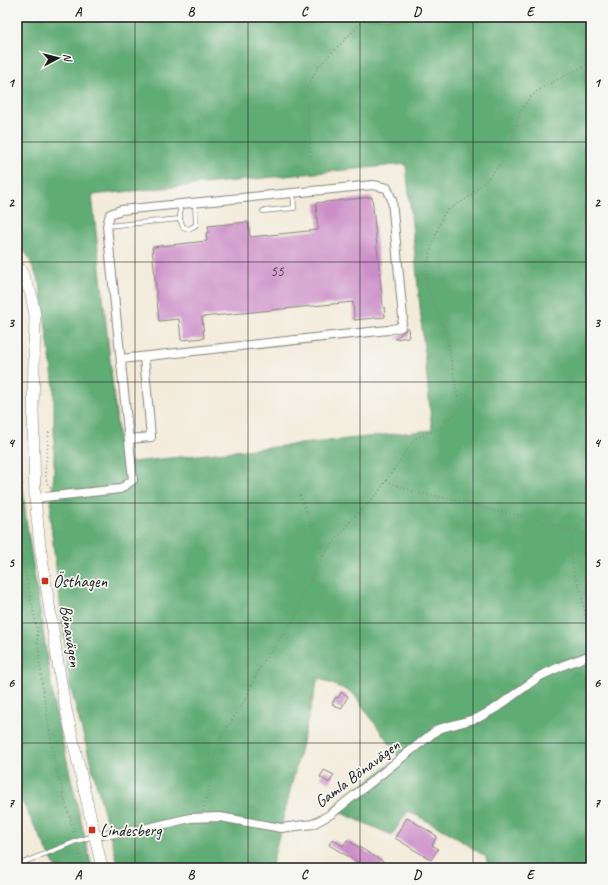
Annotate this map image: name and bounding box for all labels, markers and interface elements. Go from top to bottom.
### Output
text: A [75,4,83,20]
text: B [188,4,196,20]
text: C [301,4,309,20]
text: D [413,4,422,20]
text: E [527,4,536,20]
north arrow [38,38,78,78]
text: N [61,53,76,63]
text: 1 [8,75,16,91]
text: 1 [594,75,602,91]
text: 2 [8,195,15,211]
text: 2 [594,195,601,211]
house number: 55 [270,262,285,281]
text: 3 [8,315,15,331]
text: 3 [594,315,601,331]
text: 4 [8,435,16,451]
text: 4 [594,435,602,451]
text: 5 [8,555,15,571]
text: 5 [594,555,601,571]
place label: Östhagen [53,571,108,592]
marker: Östhagen [40,576,50,586]
street label: Bönavägen [55,604,86,669]
text: 6 [8,675,15,691]
text: 6 [594,675,601,691]
street label: Gamla Bönavägen [311,734,404,812]
text: 7 [8,795,15,811]
text: 7 [594,795,601,811]
place label: Lindesberg [100,820,162,841]
marker: Lindesberg [87,825,97,835]
text: A [75,867,83,883]
text: B [188,867,196,883]
text: C [301,867,309,883]
text: D [413,867,422,883]
text: E [527,867,536,883]

